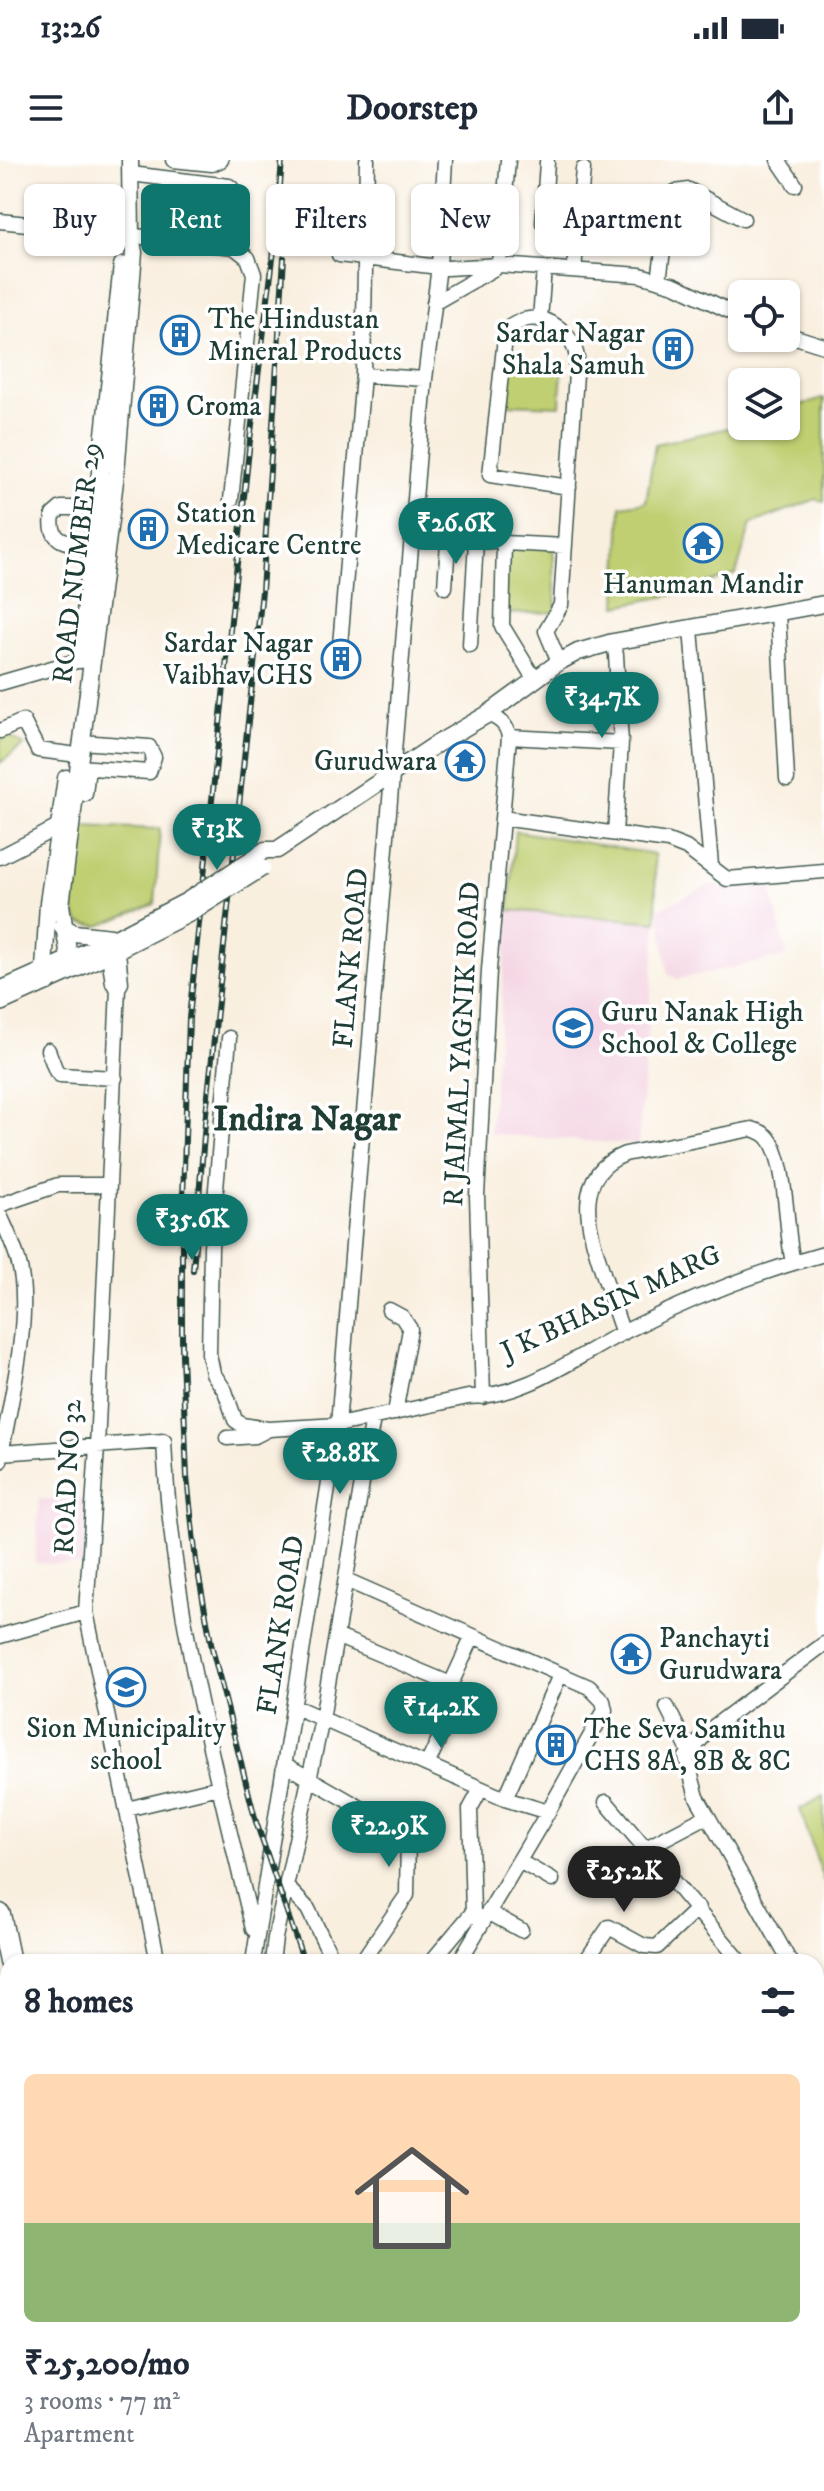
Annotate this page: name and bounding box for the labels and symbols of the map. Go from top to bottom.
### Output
place label: The Hindustan Mineral Products [208,302,402,369]
building icon: The Hindustan Mineral Products [159,314,201,356]
place label: Sardar Nagar Shala Samuh [496,316,646,383]
building icon: Sardar Nagar Shala Samuh [652,328,694,370]
building icon: Croma [137,385,179,427]
place label: Croma [186,389,262,424]
street label: ROAD NUMBER 29 [45,440,109,686]
place label: Station Medicare Centre [176,496,362,563]
pin: ₹26.6K [391,498,521,566]
building icon: Station Medicare Centre [127,508,169,550]
temple icon: Hanuman Mandir [682,522,724,564]
place label: Hanuman Mandir [603,567,804,602]
place label: Sardar Nagar Vaibhav CHS [162,626,314,693]
building icon: Sardar Nagar Vaibhav CHS [320,638,362,680]
pin: ₹34.7K [537,672,667,740]
temple icon: Gurudwara [444,740,486,782]
place label: Gurudwara [314,744,437,779]
pin: ₹13K [170,804,264,872]
street label: FLANK ROAD [326,866,376,1050]
street label: R JAIMAL YAGNIK ROAD [436,881,488,1207]
place label: Guru Nanak High School & College [601,995,804,1062]
school or university icon: Guru Nanak High School & College [552,1007,594,1049]
district label: Indira Nagar [213,1097,401,1142]
pin: ₹35.6K [127,1194,257,1262]
street label: J K BHASIN MARG [493,1237,726,1371]
street label: ROAD NO 32 [46,1398,90,1556]
pin: ₹28.8K [275,1428,405,1496]
street label: FLANK ROAD [250,1533,312,1717]
place label: Panchayti Gurudwara [659,1621,782,1688]
temple icon: Panchayti Gurudwara [610,1633,652,1675]
school or university icon: Sion Municipality school [105,1666,147,1708]
pin: ₹14.2K [376,1682,506,1750]
place label: Sion Municipality school [26,1711,227,1778]
place label: The Seva Samithu CHS 8A, 8B & 8C [584,1712,791,1779]
building icon: The Seva Samithu CHS 8A, 8B & 8C [535,1724,577,1766]
pin: ₹22.9K [324,1801,454,1869]
pin: ₹25.2K [559,1846,689,1914]

